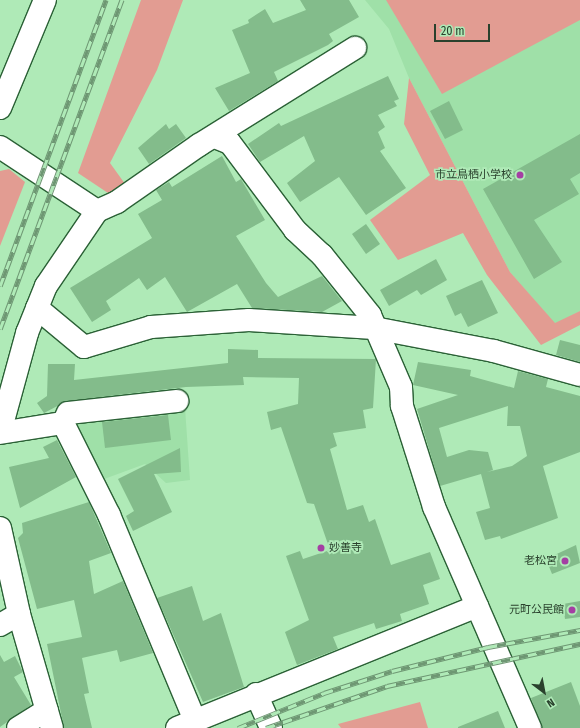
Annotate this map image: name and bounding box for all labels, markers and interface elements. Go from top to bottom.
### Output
scale bar [436,16,492,42]
text: 20 m [441,24,465,38]
place label: 市立鳥栖小学校 [435,168,512,182]
marker: 市立鳥栖小学校 [515,170,525,180]
place label: 妙善寺 [329,541,362,555]
marker: 妙善寺 [316,543,326,553]
place label: 老松宮 [524,554,557,568]
marker: 老松宮 [560,556,570,566]
place label: 元町公民館 [509,603,564,617]
marker: 元町公民館 [567,605,577,615]
north arrow [524,672,564,712]
text: N [544,695,557,710]

